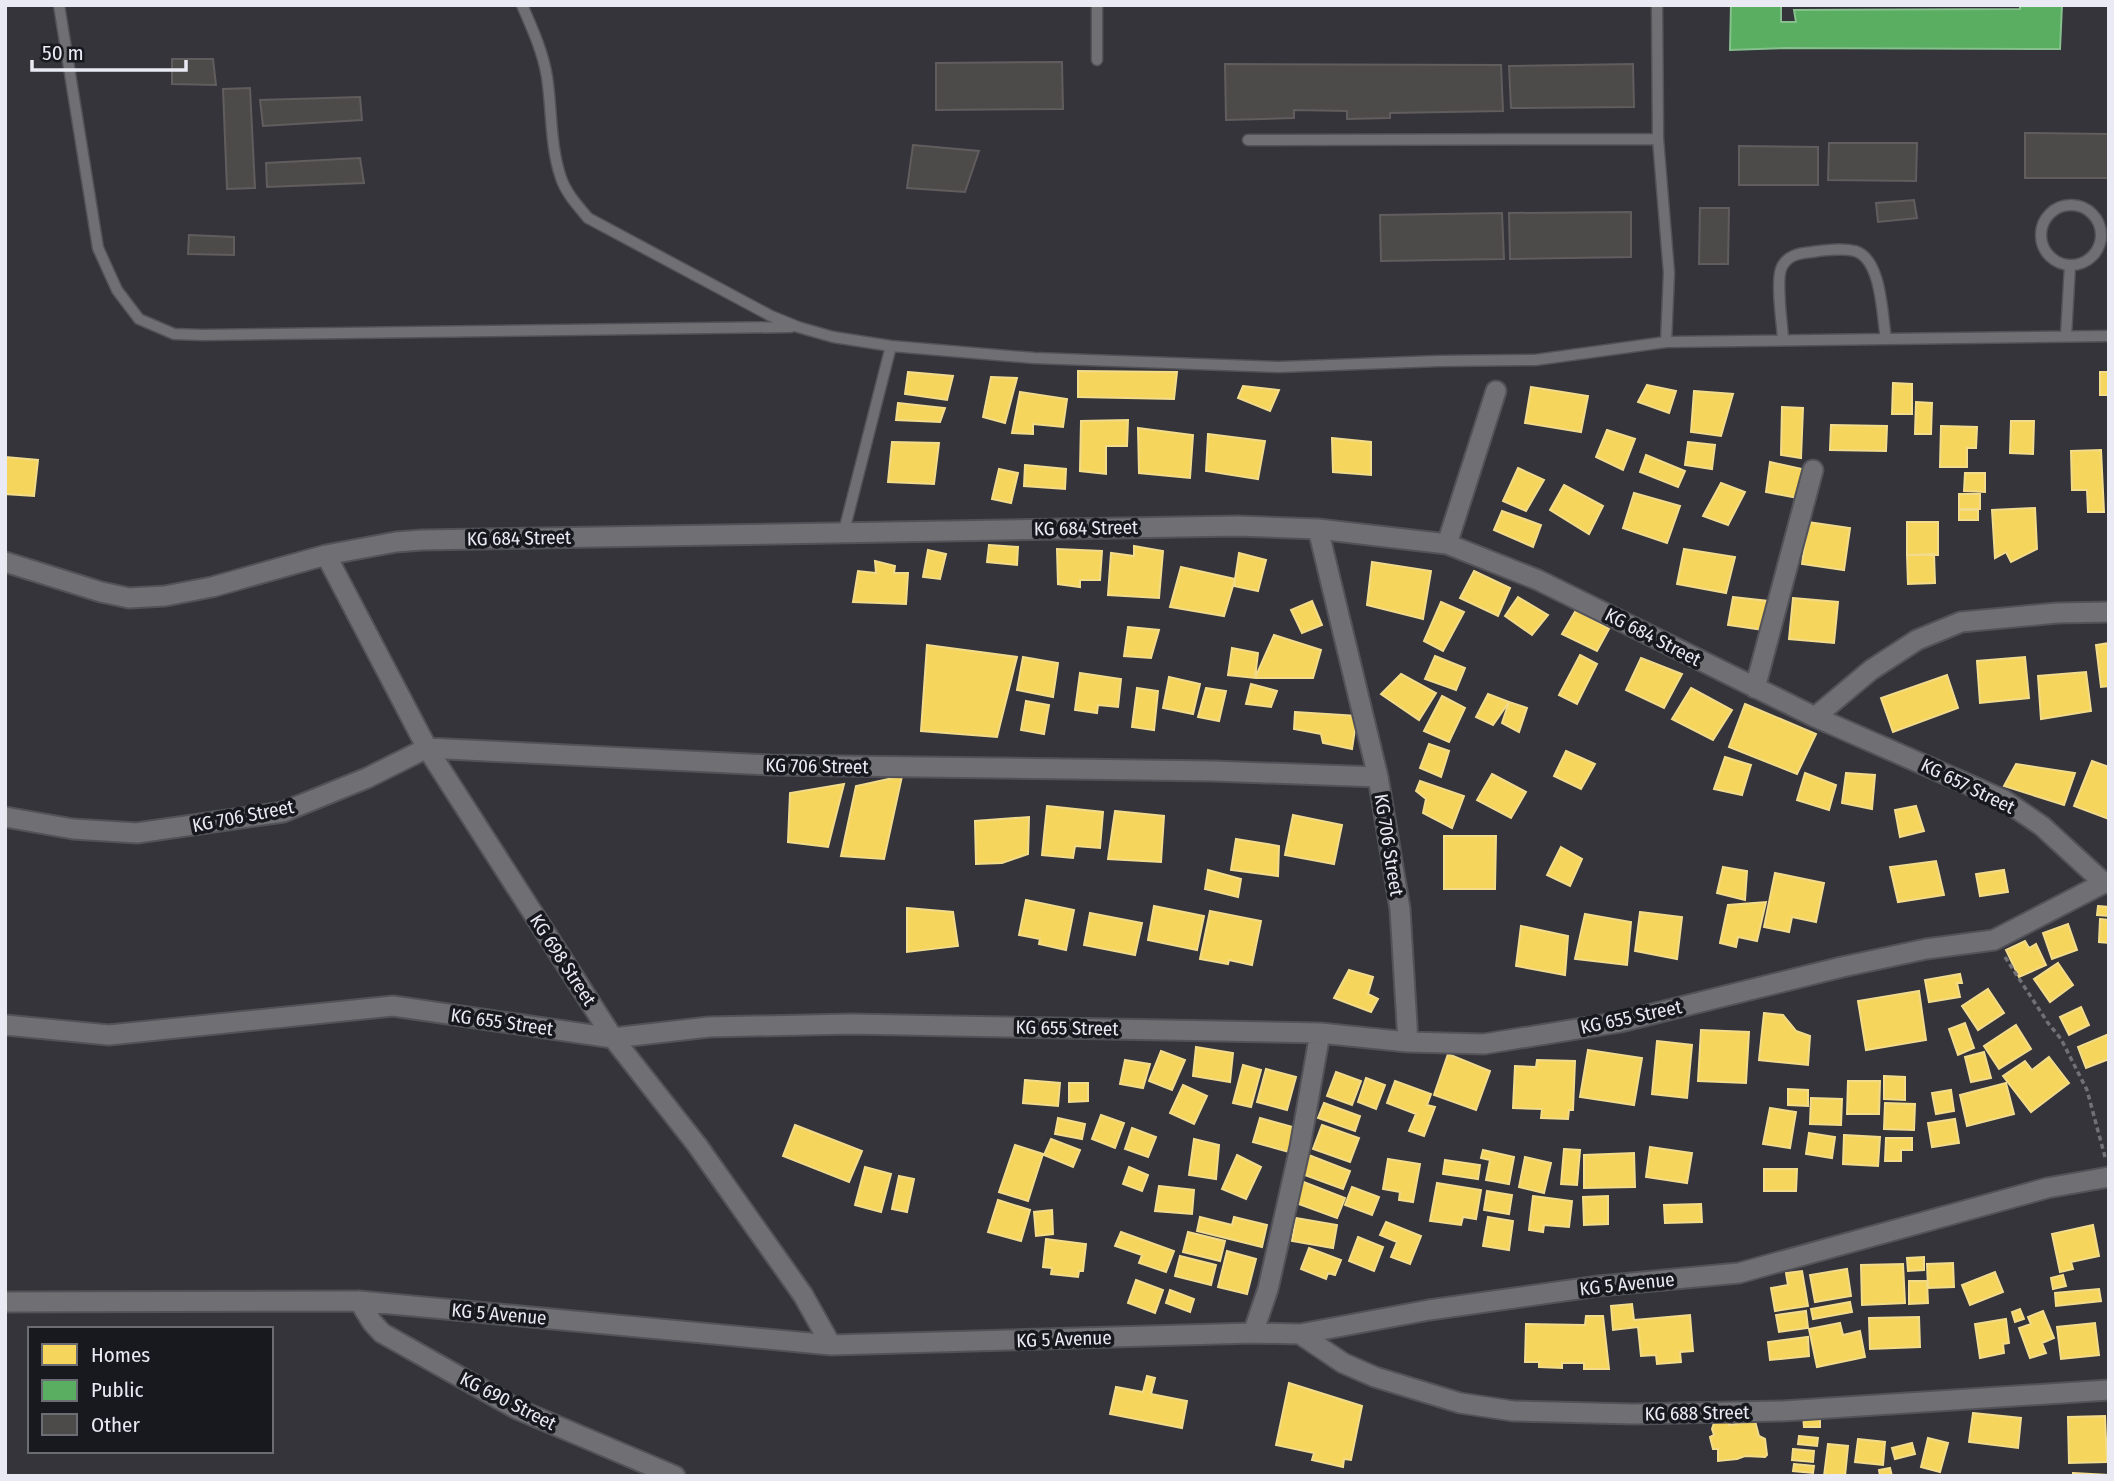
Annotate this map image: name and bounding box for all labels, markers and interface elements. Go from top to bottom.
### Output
scale bar [32,28,186,72]
text: 50 m [42,40,84,66]
street label: KG 684 Street [1034,516,1139,540]
street label: KG 684 Street [467,526,572,550]
street label: KG 684 Street [1601,603,1705,671]
street label: KG 657 Street [1917,753,2019,819]
street label: KG 706 Street [765,754,870,778]
street label: KG 706 Street [1370,792,1409,899]
street label: KG 706 Street [190,795,297,837]
street label: KG 698 Street [525,910,601,1011]
street label: KG 655 Street [1578,995,1685,1039]
street label: KG 655 Street [449,1003,555,1041]
street label: KG 655 Street [1015,1016,1119,1040]
street label: KG 5 Avenue [1578,1268,1676,1300]
street label: KG 5 Avenue [450,1298,548,1330]
street label: KG 5 Avenue [1016,1326,1112,1352]
legend [28,1327,273,1453]
text: Homes [91,1342,150,1368]
street label: KG 690 Street [456,1367,561,1435]
text: Public [91,1377,143,1403]
street label: KG 688 Street [1644,1401,1750,1425]
text: Other [91,1412,140,1438]

